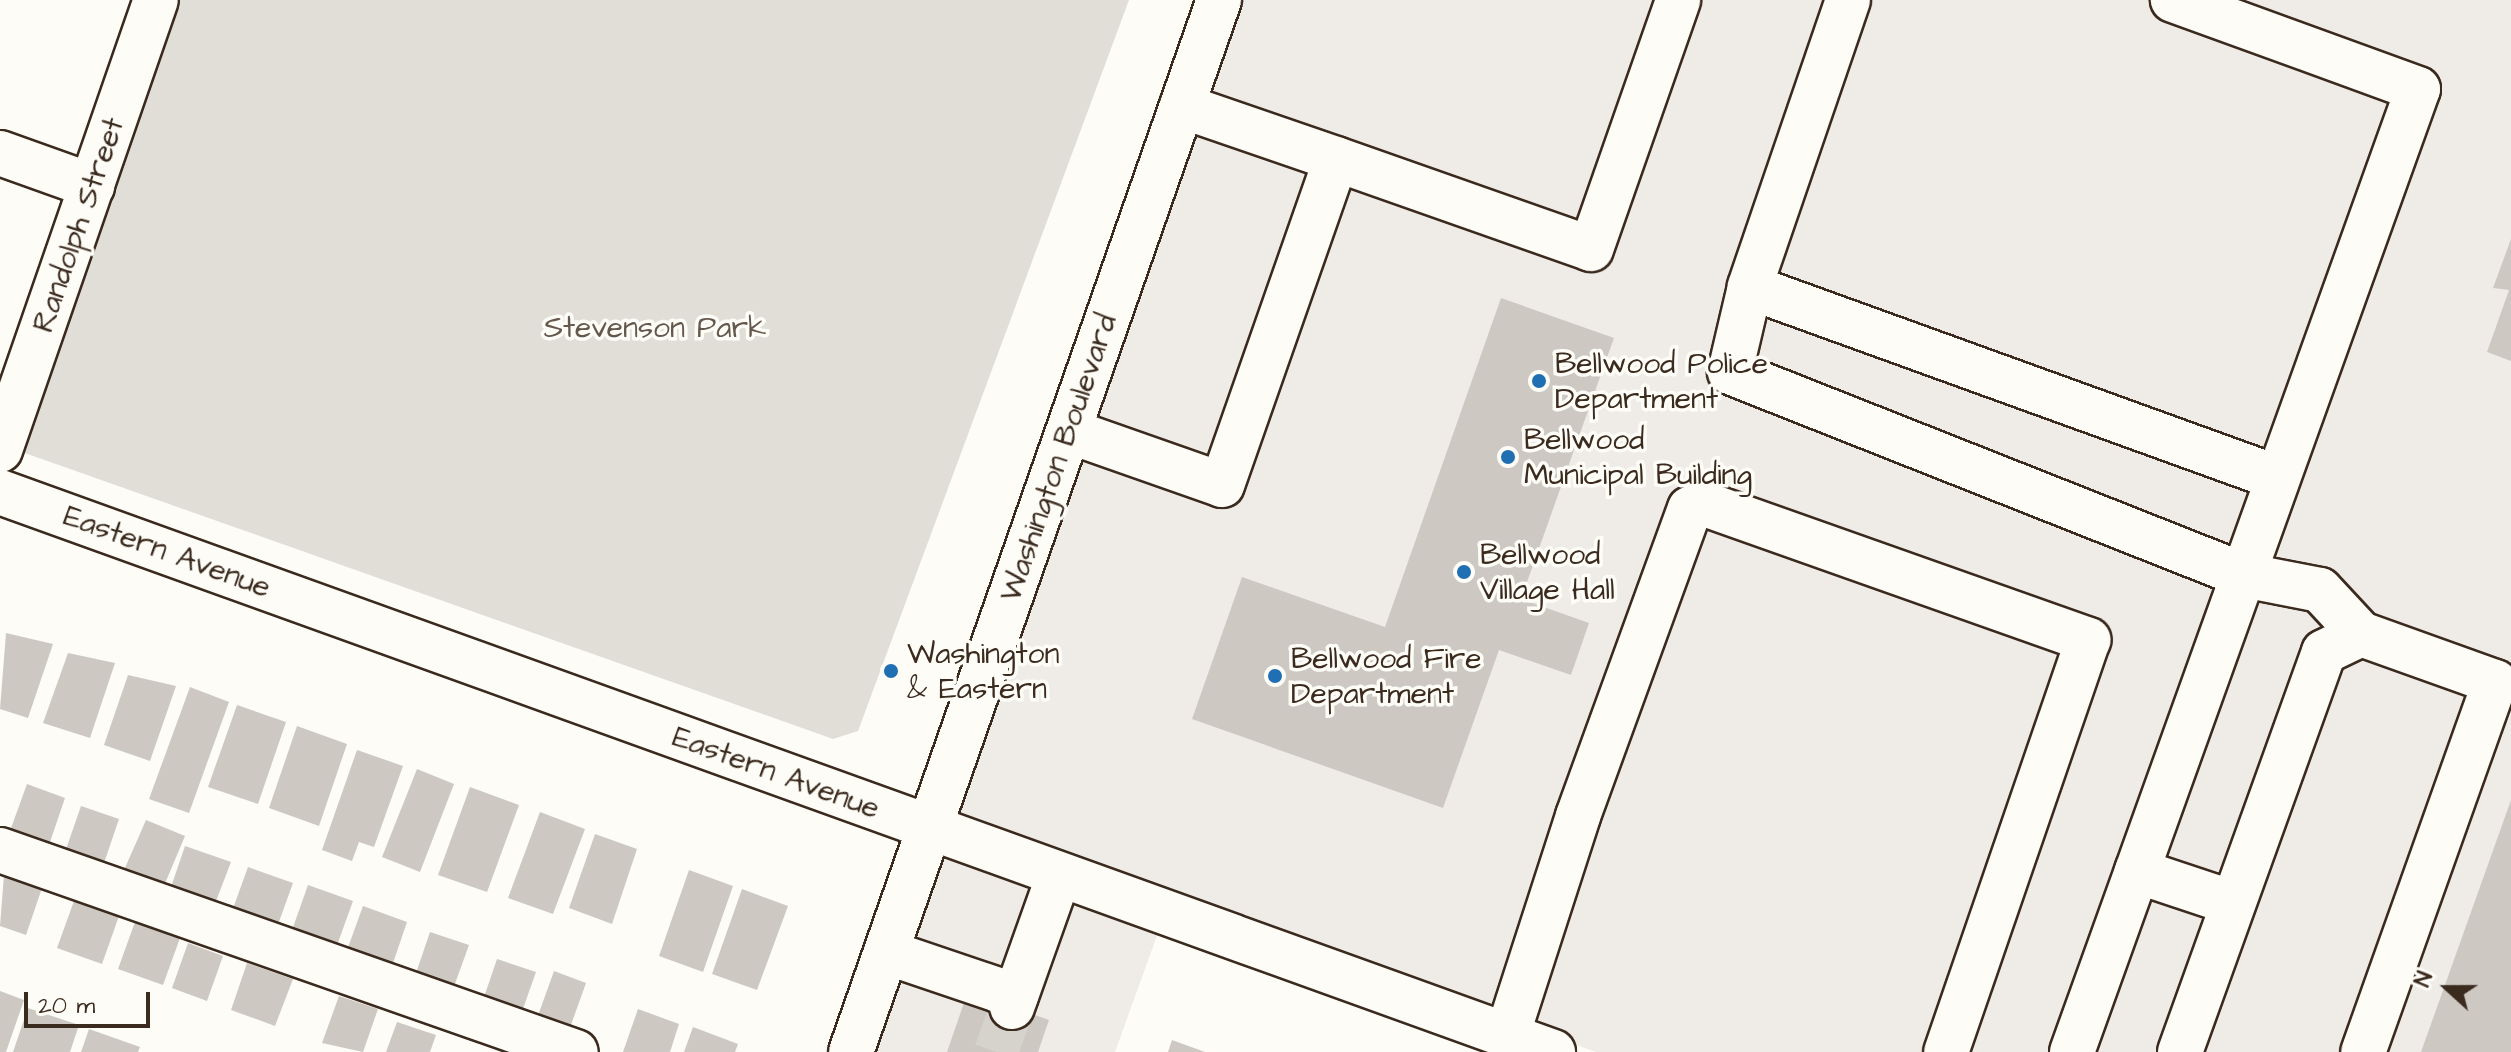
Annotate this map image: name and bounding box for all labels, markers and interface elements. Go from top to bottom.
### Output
street label: Randolph Street [25,113,133,337]
park label: Stevenson Park [544,310,766,346]
street label: Washington Boulevard [993,310,1125,606]
place label: Bellwood Police Department [1555,346,1768,416]
marker: Bellwood Police Department [1530,372,1548,390]
place label: Bellwood Municipal Building [1524,422,1752,492]
marker: Bellwood Municipal Building [1499,448,1517,466]
street label: Eastern Avenue [59,498,275,606]
place label: Bellwood Village Hall [1480,537,1615,608]
marker: Bellwood Village Hall [1455,563,1473,581]
place label: Washington & Eastern [907,636,1059,706]
place label: Bellwood Fire Department [1291,641,1481,712]
marker: Washington & Eastern [882,662,900,680]
marker: Bellwood Fire Department [1266,667,1284,685]
street label: Eastern Avenue [668,719,884,827]
north arrow [2407,948,2487,1028]
text: N [2407,967,2441,991]
scale bar [28,976,154,1026]
text: 20 m [38,989,95,1023]

